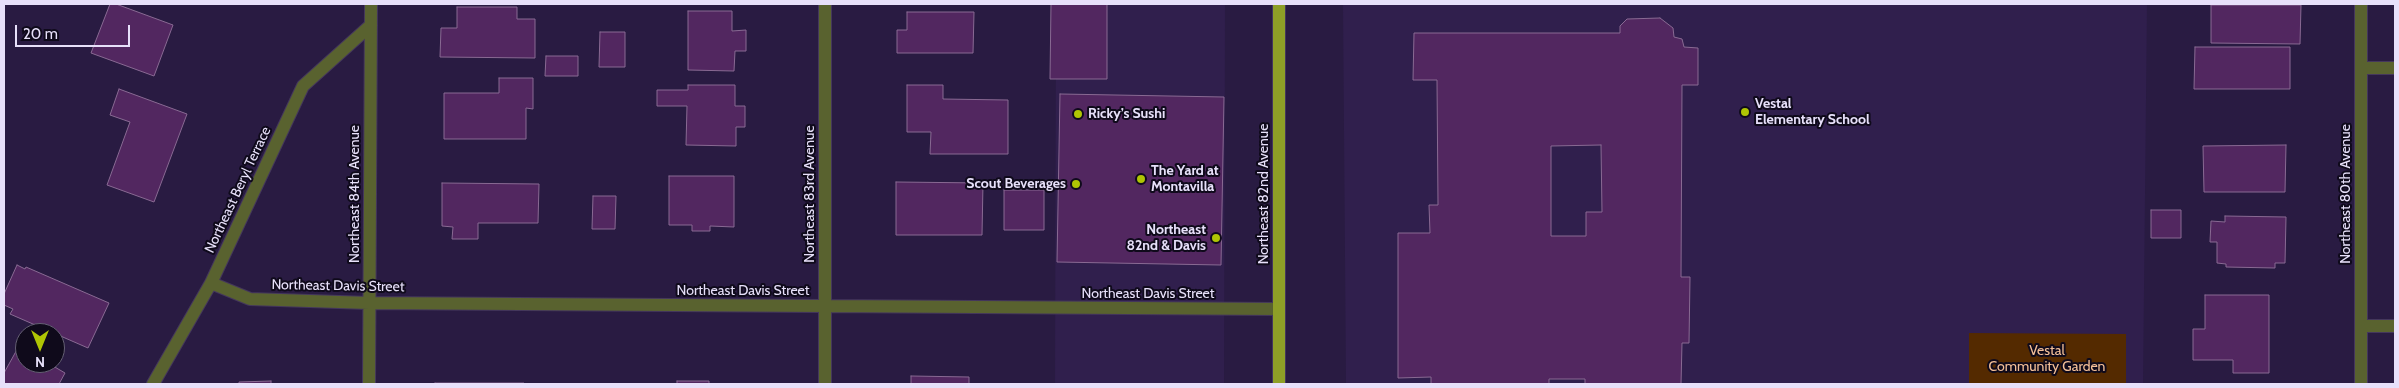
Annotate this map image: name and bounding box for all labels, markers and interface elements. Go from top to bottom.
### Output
scale bar [18,15,132,47]
text: 20 m [23,25,58,43]
place label: Vestal Elementary School [1755,96,1870,128]
place label: Ricky’s Sushi [1088,106,1165,122]
marker: Vestal Elementary School [1739,106,1751,118]
marker: Ricky’s Sushi [1072,108,1084,120]
street label: Northeast Beryl Terrace [201,124,275,256]
street label: Northeast 82nd Avenue [1256,124,1272,264]
street label: Northeast 80th Avenue [2338,124,2354,264]
street label: Northeast 84th Avenue [347,125,363,263]
street label: Northeast 83rd Avenue [802,125,818,263]
place label: The Yard at Montavilla [1151,163,1219,196]
marker: The Yard at Montavilla [1135,173,1147,185]
place label: Scout Beverages [966,176,1066,192]
marker: Scout Beverages [1070,178,1082,190]
place label: Northeast 82nd & Davis [1126,222,1206,254]
marker: Northeast 82nd & Davis [1210,232,1222,244]
street label: Northeast Davis Street [271,276,405,296]
street label: Northeast Davis Street [677,283,809,299]
street label: Northeast Davis Street [1082,286,1214,302]
north arrow [15,323,65,373]
park label: Vestal Community Garden [1989,343,2105,376]
text: N [35,353,45,371]

